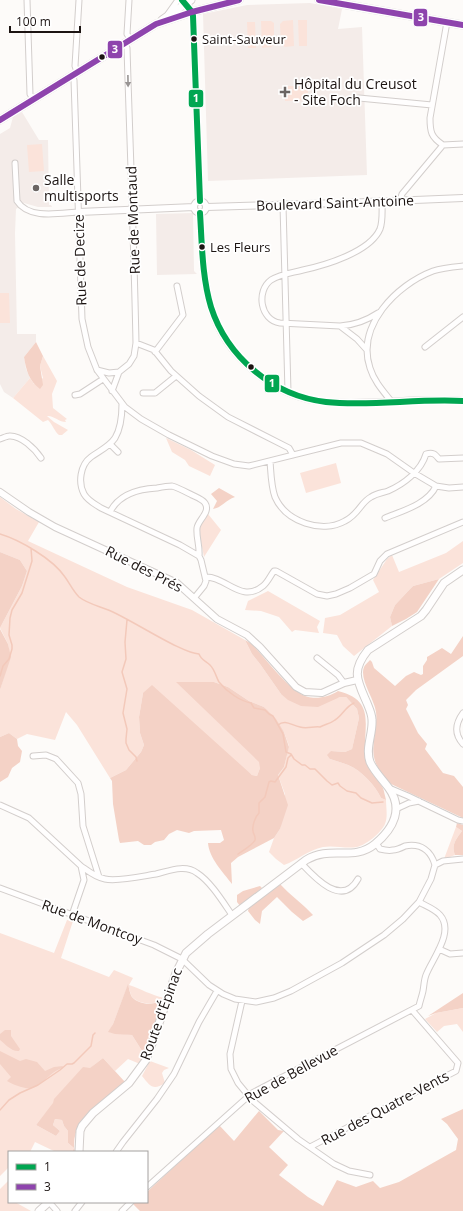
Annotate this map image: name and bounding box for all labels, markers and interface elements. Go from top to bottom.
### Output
scale bar [10,8,80,34]
line badge: 3 [413,8,428,27]
text: 3 [418,9,424,24]
text: 100 m [16,13,51,30]
place label: Saint-Sauveur [202,30,287,48]
marker: Saint-Sauveur [189,34,199,44]
line badge: 3 [107,40,123,59]
text: 3 [112,41,118,56]
unlabelled marker [97,52,107,62]
place label: Hôpital du Creusot - Site Foch [294,74,417,109]
one-way arrow [125,75,131,88]
marker: Hôpital du Creusot - Site Foch [279,86,291,98]
line badge: 1 [188,89,204,108]
text: 1 [193,90,199,105]
street label: Rue de Montaud [121,166,144,274]
place label: Salle multisports [44,170,119,205]
marker: Salle multisports [31,183,41,193]
street label: Boulevard Saint-Antoine [256,190,414,215]
street label: Rue de Decize [68,214,91,306]
place label: Les Fleurs [210,238,270,256]
marker: Les Fleurs [197,242,207,252]
unlabelled marker [246,362,256,372]
line badge: 1 [264,374,280,393]
text: 1 [269,375,275,390]
street label: Rue des Prés [102,541,186,596]
street label: Rue de Montcoy [39,895,146,949]
street label: Route d'Épinac [135,965,186,1063]
street label: Rue de Bellevue [241,1040,341,1107]
street label: Rue des Quatre-Vents [318,1066,452,1149]
legend [8,1151,148,1203]
text: 1 [44,1158,51,1175]
text: 3 [44,1178,51,1195]

